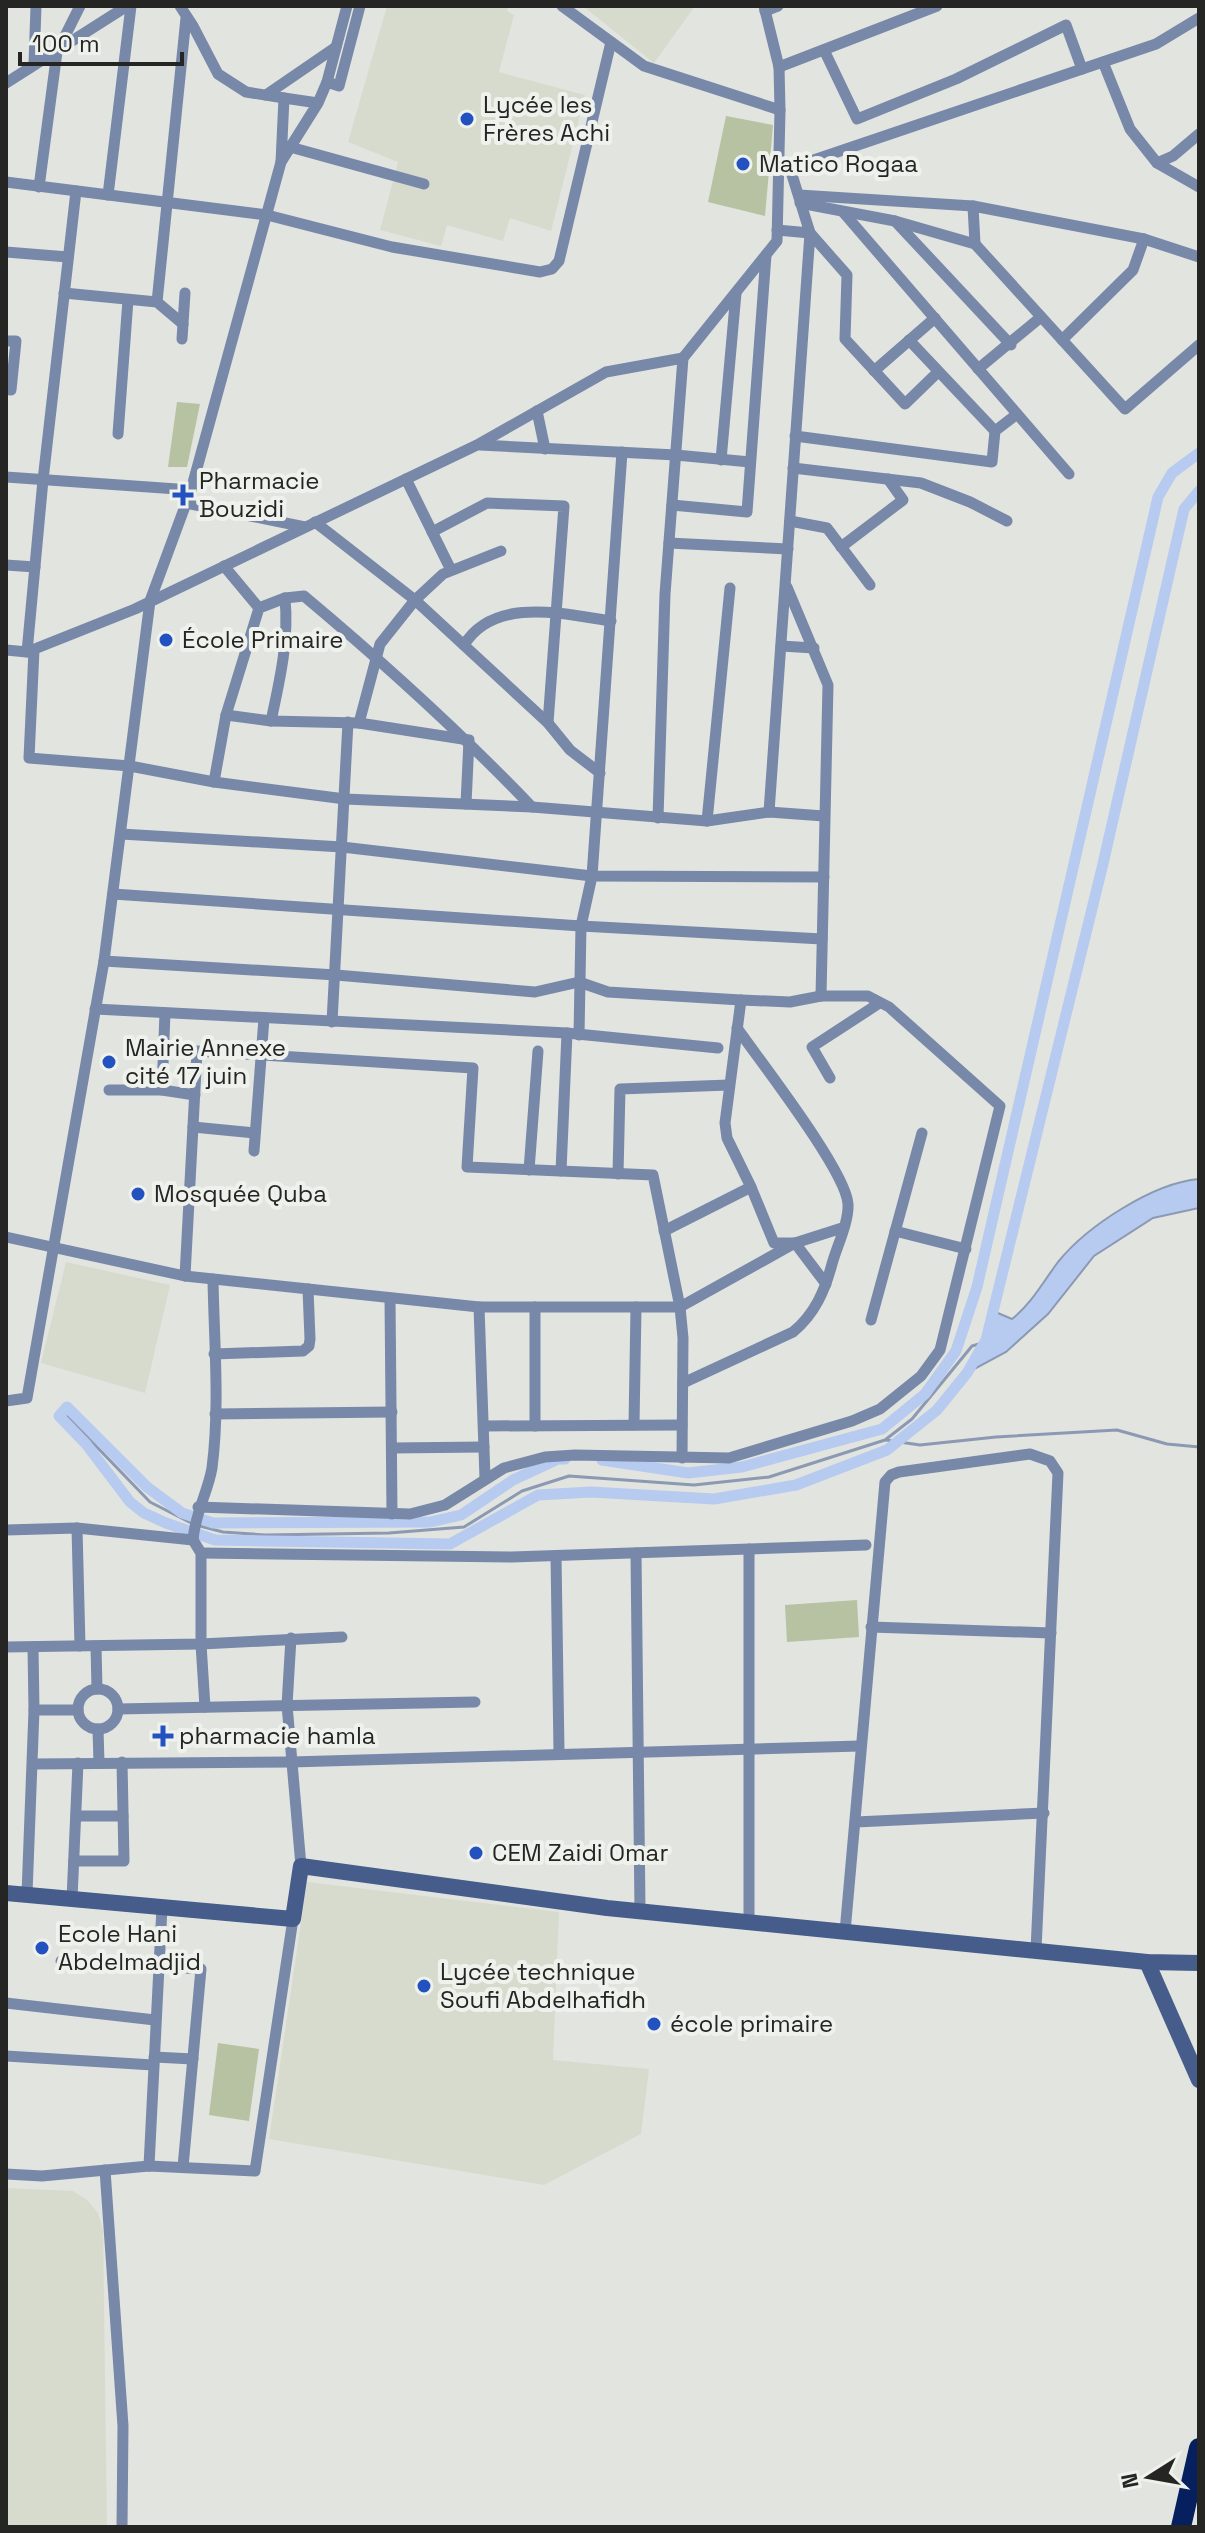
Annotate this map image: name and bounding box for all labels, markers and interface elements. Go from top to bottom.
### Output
scale bar [20,16,182,66]
text: 100 m [32,28,100,59]
place label: Lycée les Frères Achi [483,89,610,148]
marker: Lycée les Frères Achi [458,110,476,128]
place label: Matico Rogaa [759,148,918,179]
marker: Matico Rogaa [734,155,752,173]
place label: Pharmacie Bouzidi [199,465,320,524]
marker: Pharmacie Bouzidi [174,486,192,504]
place label: École Primaire [182,624,343,655]
marker: École Primaire [157,631,175,649]
place label: Mairie Annexe cité 17 juin [125,1032,286,1091]
marker: Mairie Annexe cité 17 juin [100,1053,118,1071]
place label: Mosquée Quba [154,1178,327,1209]
marker: Mosquée Quba [129,1185,147,1203]
place label: pharmacie hamla [179,1720,376,1751]
marker: pharmacie hamla [154,1727,172,1745]
place label: CEM Zaidi Omar [492,1837,668,1868]
marker: CEM Zaidi Omar [467,1844,485,1862]
place label: Ecole Hani Abdelmadjid [58,1918,201,1977]
marker: Ecole Hani Abdelmadjid [33,1939,51,1957]
place label: Lycée technique Soufi Abdelhafidh [440,1956,646,2015]
marker: Lycée technique Soufi Abdelhafidh [415,1977,433,1995]
place label: école primaire [670,2008,833,2039]
marker: école primaire [645,2015,663,2033]
north arrow [1109,2437,1189,2517]
text: N [1114,2471,1145,2491]

